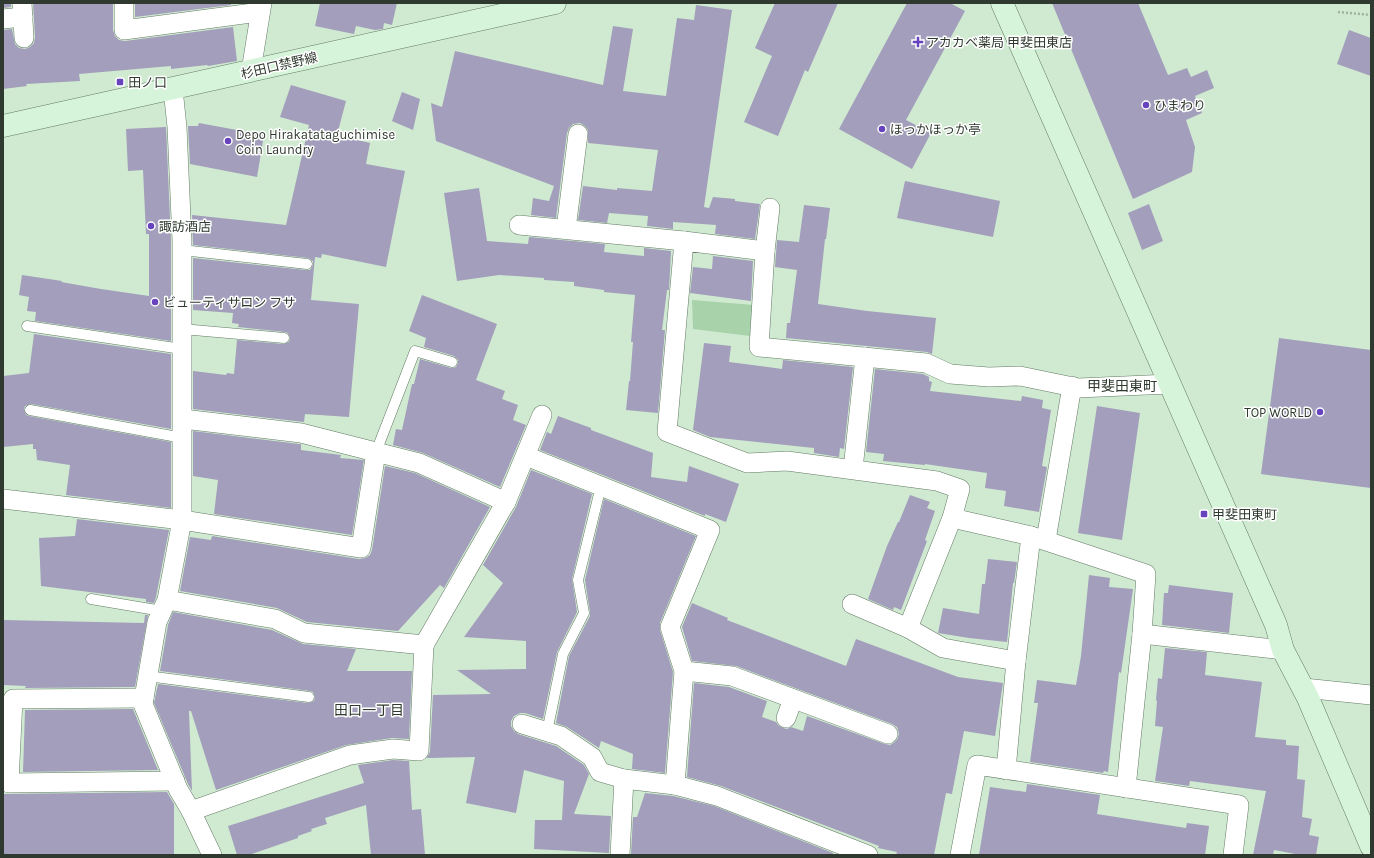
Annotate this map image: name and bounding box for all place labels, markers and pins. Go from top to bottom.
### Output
place label: アカカベ薬局 甲斐田東店 [926,35,1072,50]
marker: アカカベ薬局 甲斐田東店 [913,37,923,47]
place label: 田ノ口 [128,75,167,90]
marker: 田ノ口 [115,77,125,87]
place label: ひまわり [1154,98,1206,113]
marker: ひまわり [1141,100,1151,110]
place label: ほっかほっか亭 [890,122,981,137]
marker: ほっかほっか亭 [877,124,887,134]
place label: Depo Hirakatataguchimise Coin Laundry [236,127,396,157]
marker: Depo Hirakatataguchimise Coin Laundry [223,136,233,146]
place label: 諏訪酒店 [159,219,211,234]
marker: 諏訪酒店 [146,221,156,231]
place label: ビューティサロン フサ [163,295,295,310]
marker: ビューティサロン フサ [150,297,160,307]
place label: TOP WORLD [1244,405,1312,420]
marker: TOP WORLD [1315,407,1325,417]
place label: 甲斐田東町 [1212,507,1277,522]
marker: 甲斐田東町 [1199,509,1209,519]

